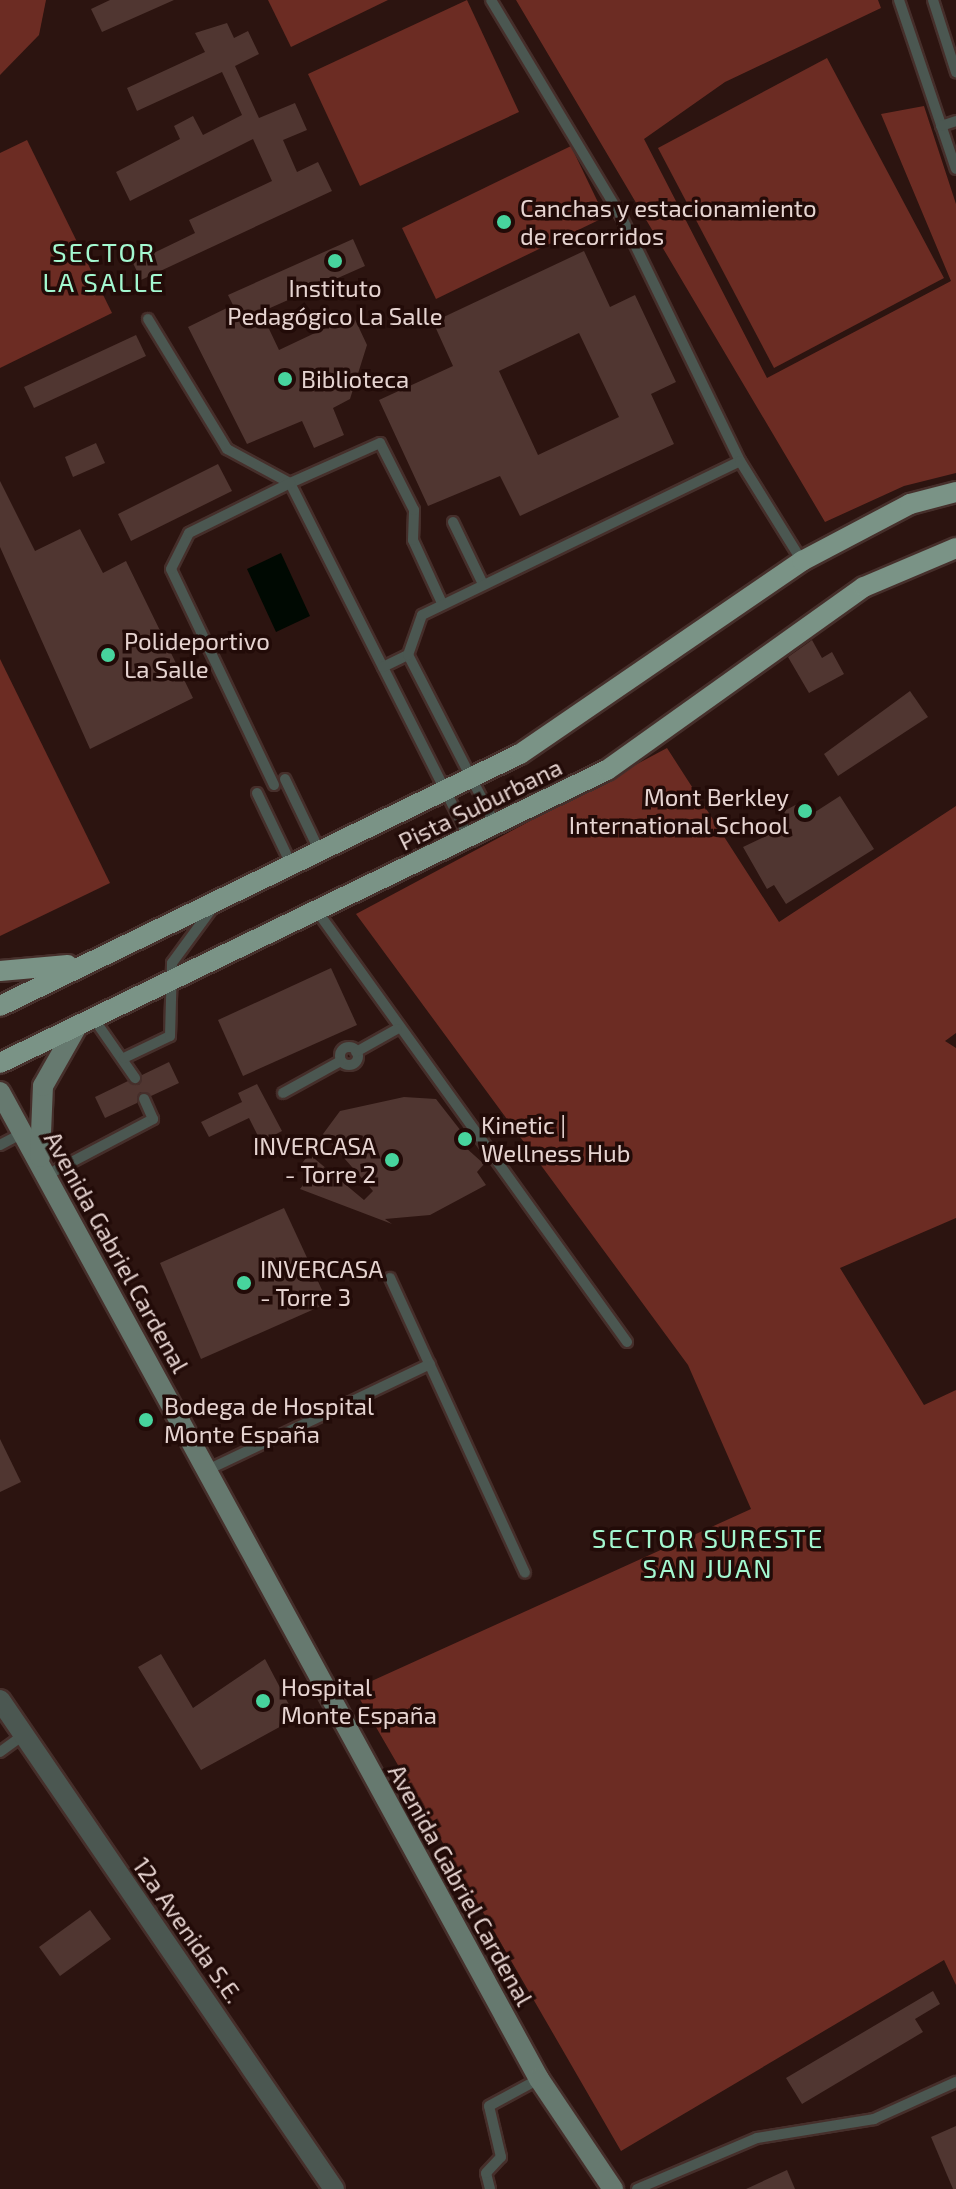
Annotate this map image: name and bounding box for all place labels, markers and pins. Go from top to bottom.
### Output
place label: Canchas y estacionamiento de recorridos [520,194,818,250]
marker: Canchas y estacionamiento de recorridos [495,213,513,231]
marker: Instituto Pedagógico La Salle [326,252,344,270]
place label: Instituto Pedagógico La Salle [227,274,443,330]
place label: Biblioteca [301,365,409,393]
marker: Biblioteca [276,370,294,388]
place label: Polideportivo La Salle [124,627,270,683]
marker: Polideportivo La Salle [99,646,117,664]
place label: Mont Berkley International School [568,783,789,839]
marker: Mont Berkley International School [796,802,814,820]
place label: Kinetic | Wellness Hub [481,1111,630,1167]
marker: Kinetic | Wellness Hub [456,1130,474,1148]
place label: INVERCASA - Torre 2 [253,1132,376,1188]
marker: INVERCASA - Torre 2 [383,1151,401,1169]
place label: INVERCASA - Torre 3 [260,1255,383,1311]
marker: INVERCASA - Torre 3 [235,1274,253,1292]
place label: Bodega de Hospital Monte España [164,1392,374,1448]
marker: Bodega de Hospital Monte España [135,1409,157,1431]
place label: Hospital Monte España [281,1673,437,1729]
marker: Hospital Monte España [252,1690,274,1712]

